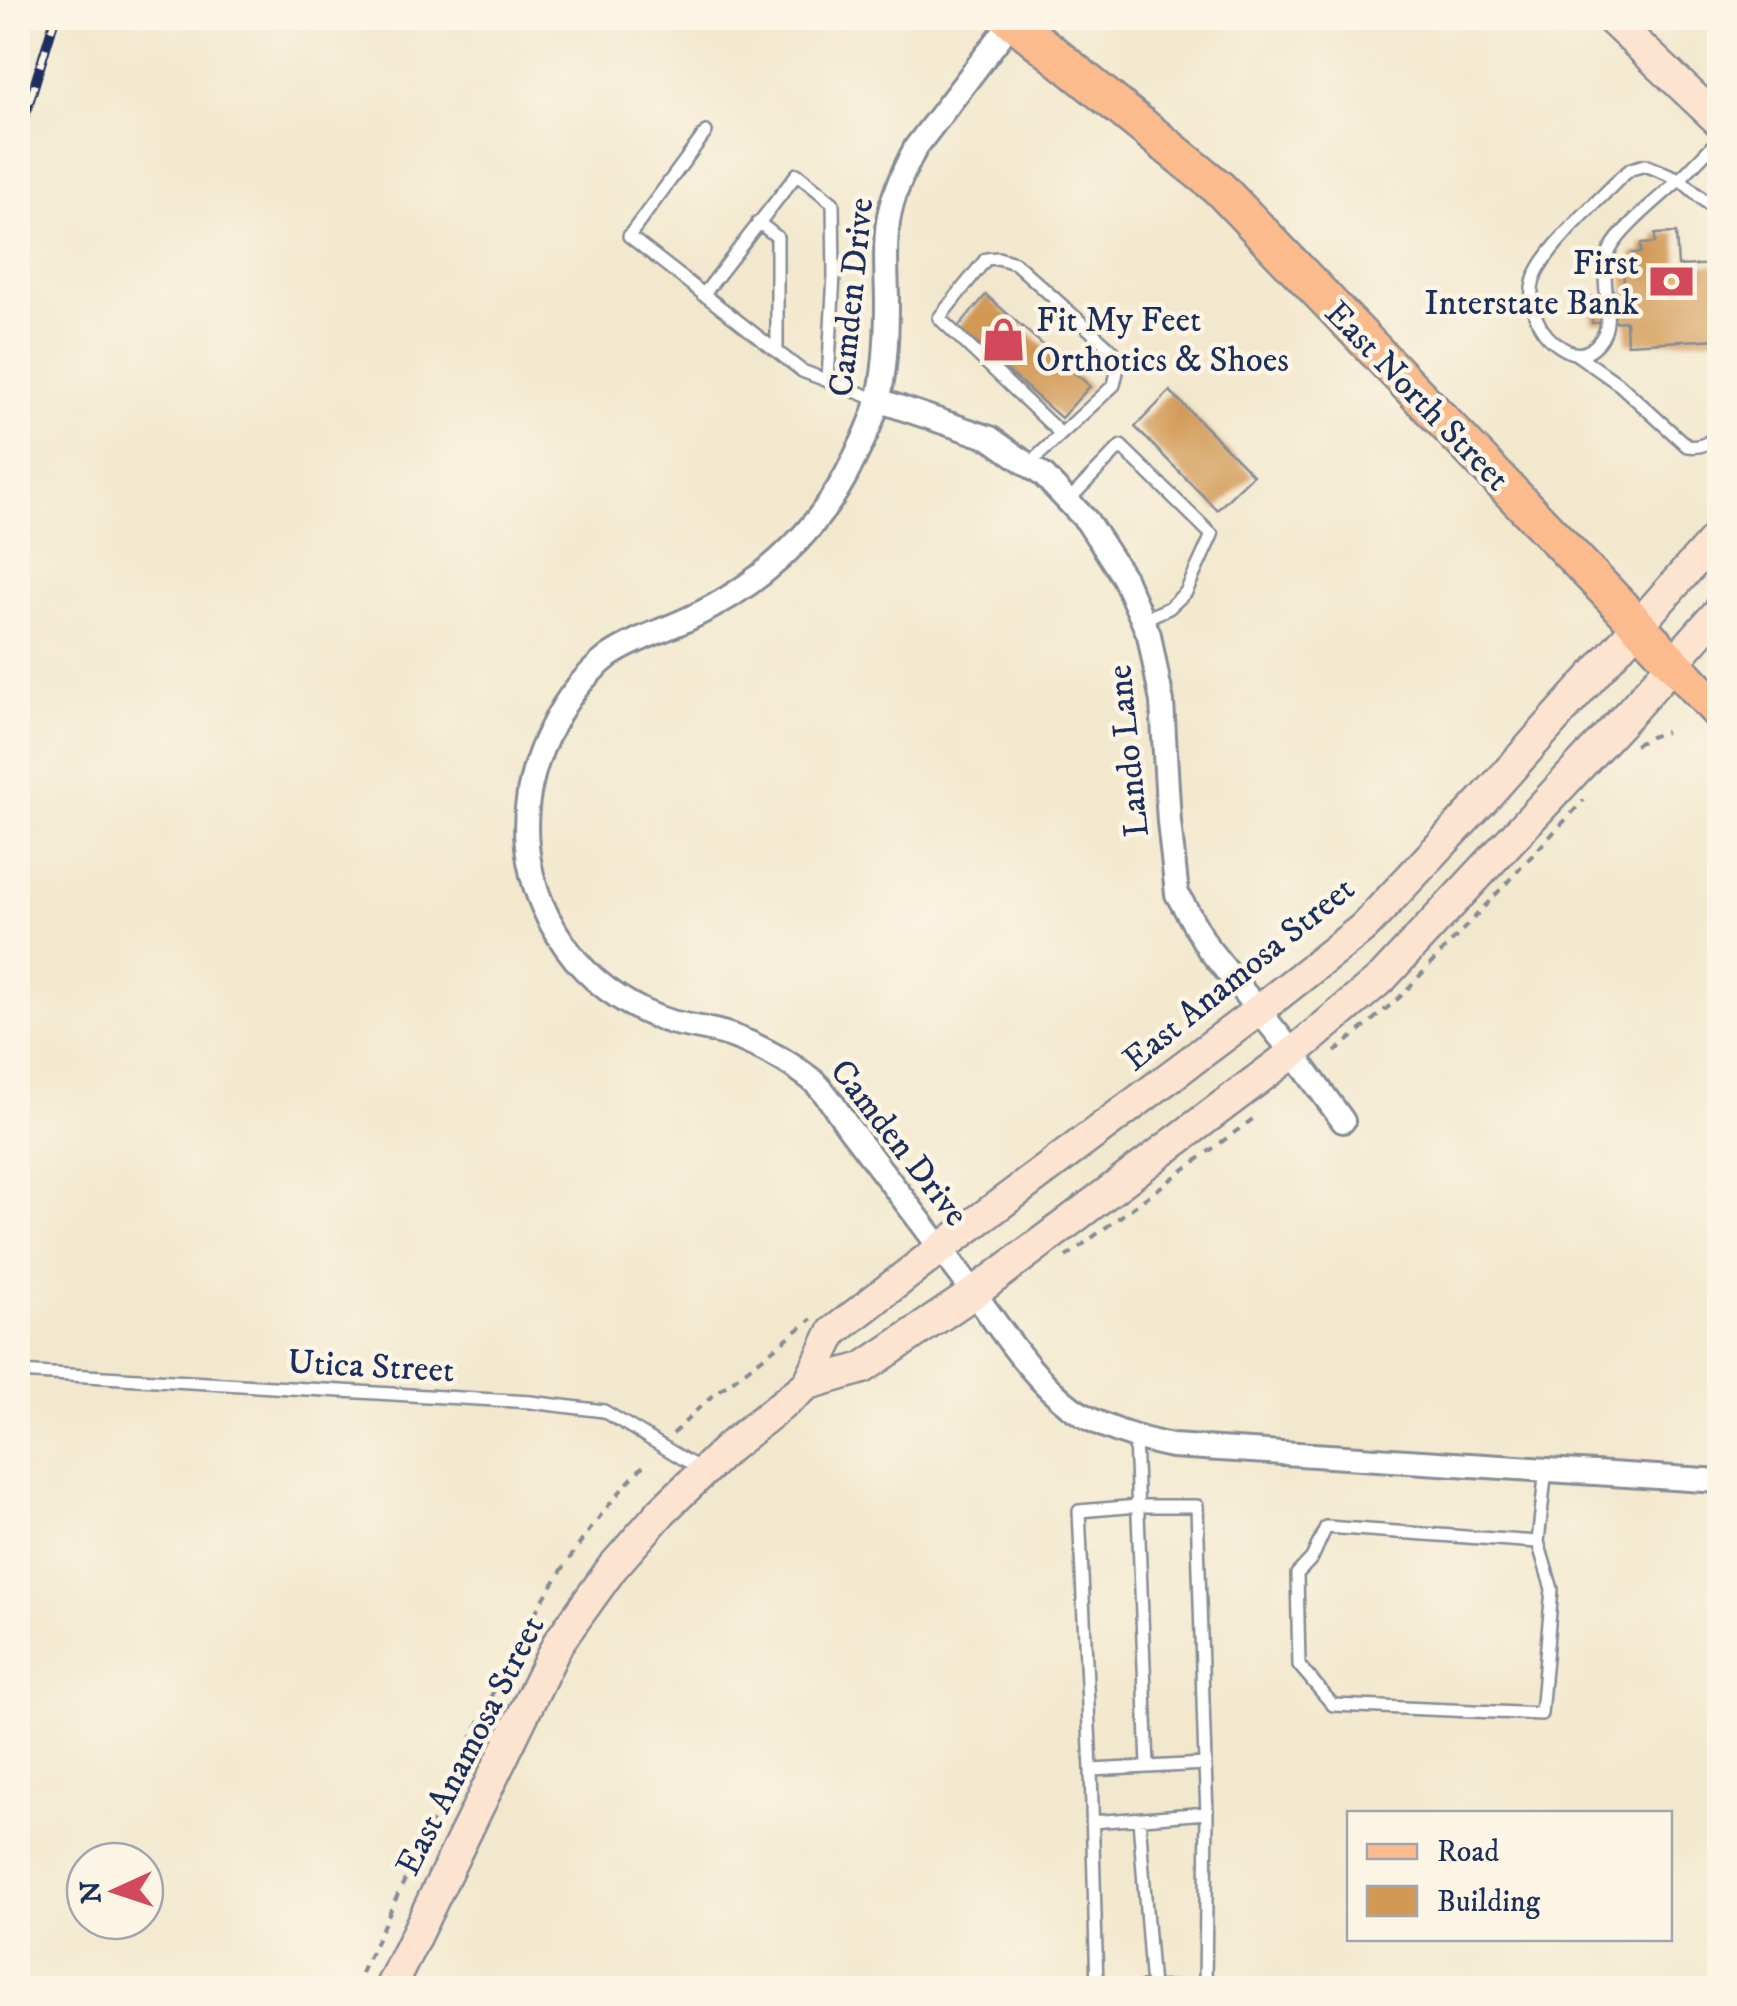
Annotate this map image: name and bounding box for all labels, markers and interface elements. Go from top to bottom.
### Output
street label: Camden Drive [820,195,884,399]
place label: First Interstate Bank [1424,242,1639,326]
bank icon: First Interstate Bank [1648,258,1696,306]
street label: East North Street [1315,292,1518,501]
place label: Fit My Feet Orthotics & Shoes [1036,299,1289,383]
shop icon: Fit My Feet Orthotics & Shoes [979,315,1027,363]
street label: Lando Lane [1098,662,1160,839]
street label: East Anamosa Street [1114,868,1364,1082]
street label: Camden Drive [820,1051,977,1236]
street label: Utica Street [286,1341,455,1393]
street label: East Anamosa Street [386,1609,555,1883]
legend [1347,1811,1672,1941]
text: Road [1437,1834,1499,1871]
north arrow [65,1841,165,1941]
text: N [73,1880,110,1905]
text: Building [1437,1884,1541,1921]

